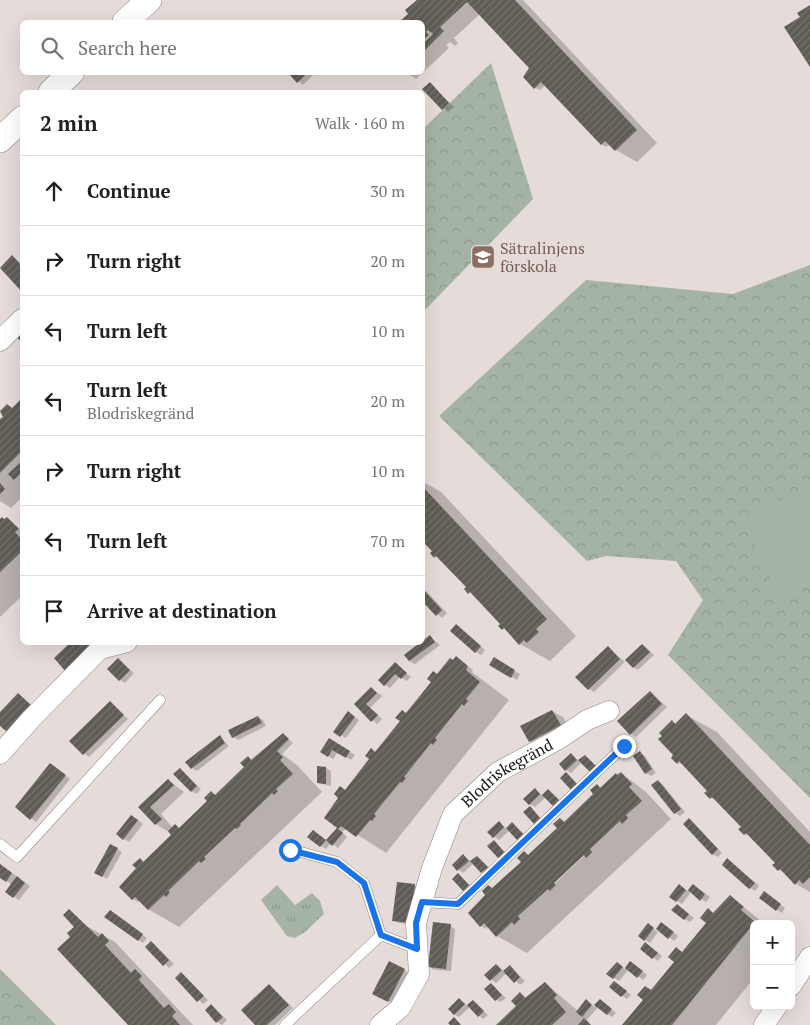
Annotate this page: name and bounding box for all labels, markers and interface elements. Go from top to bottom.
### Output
search box [20,20,425,75]
icon: search [38,34,66,62]
text: Search here [78,35,177,60]
text: 2 min [40,109,97,137]
text: Walk · 160 m [315,112,405,134]
icon: ahead [40,177,68,205]
text: Continue [87,178,171,203]
text: 30 m [370,180,405,202]
place label: Sätralinjens förskola [500,237,585,277]
school or university icon: Sätralinjens förskola [470,244,496,270]
icon: right [40,247,68,275]
text: Turn right [87,248,181,273]
text: 20 m [370,250,405,272]
icon: left [40,317,68,345]
text: Turn left [87,318,168,343]
text: 10 m [370,320,405,342]
text: Turn left [87,377,168,402]
icon: left [40,387,68,415]
text: 20 m [370,390,405,412]
text: Blodriskegränd [87,402,194,424]
icon: right [40,457,68,485]
text: Turn right [87,458,181,483]
text: 10 m [370,460,405,482]
icon: left [40,527,68,555]
text: Turn left [87,528,168,553]
text: 70 m [370,530,405,552]
icon: arrive [40,597,68,625]
text: Arrive at destination [87,598,276,623]
street label: Blodriskegränd [456,733,557,812]
route end [613,735,636,758]
route start [279,839,302,862]
map controls [750,920,795,1010]
button: + [750,920,795,965]
button: − [750,965,795,1010]

